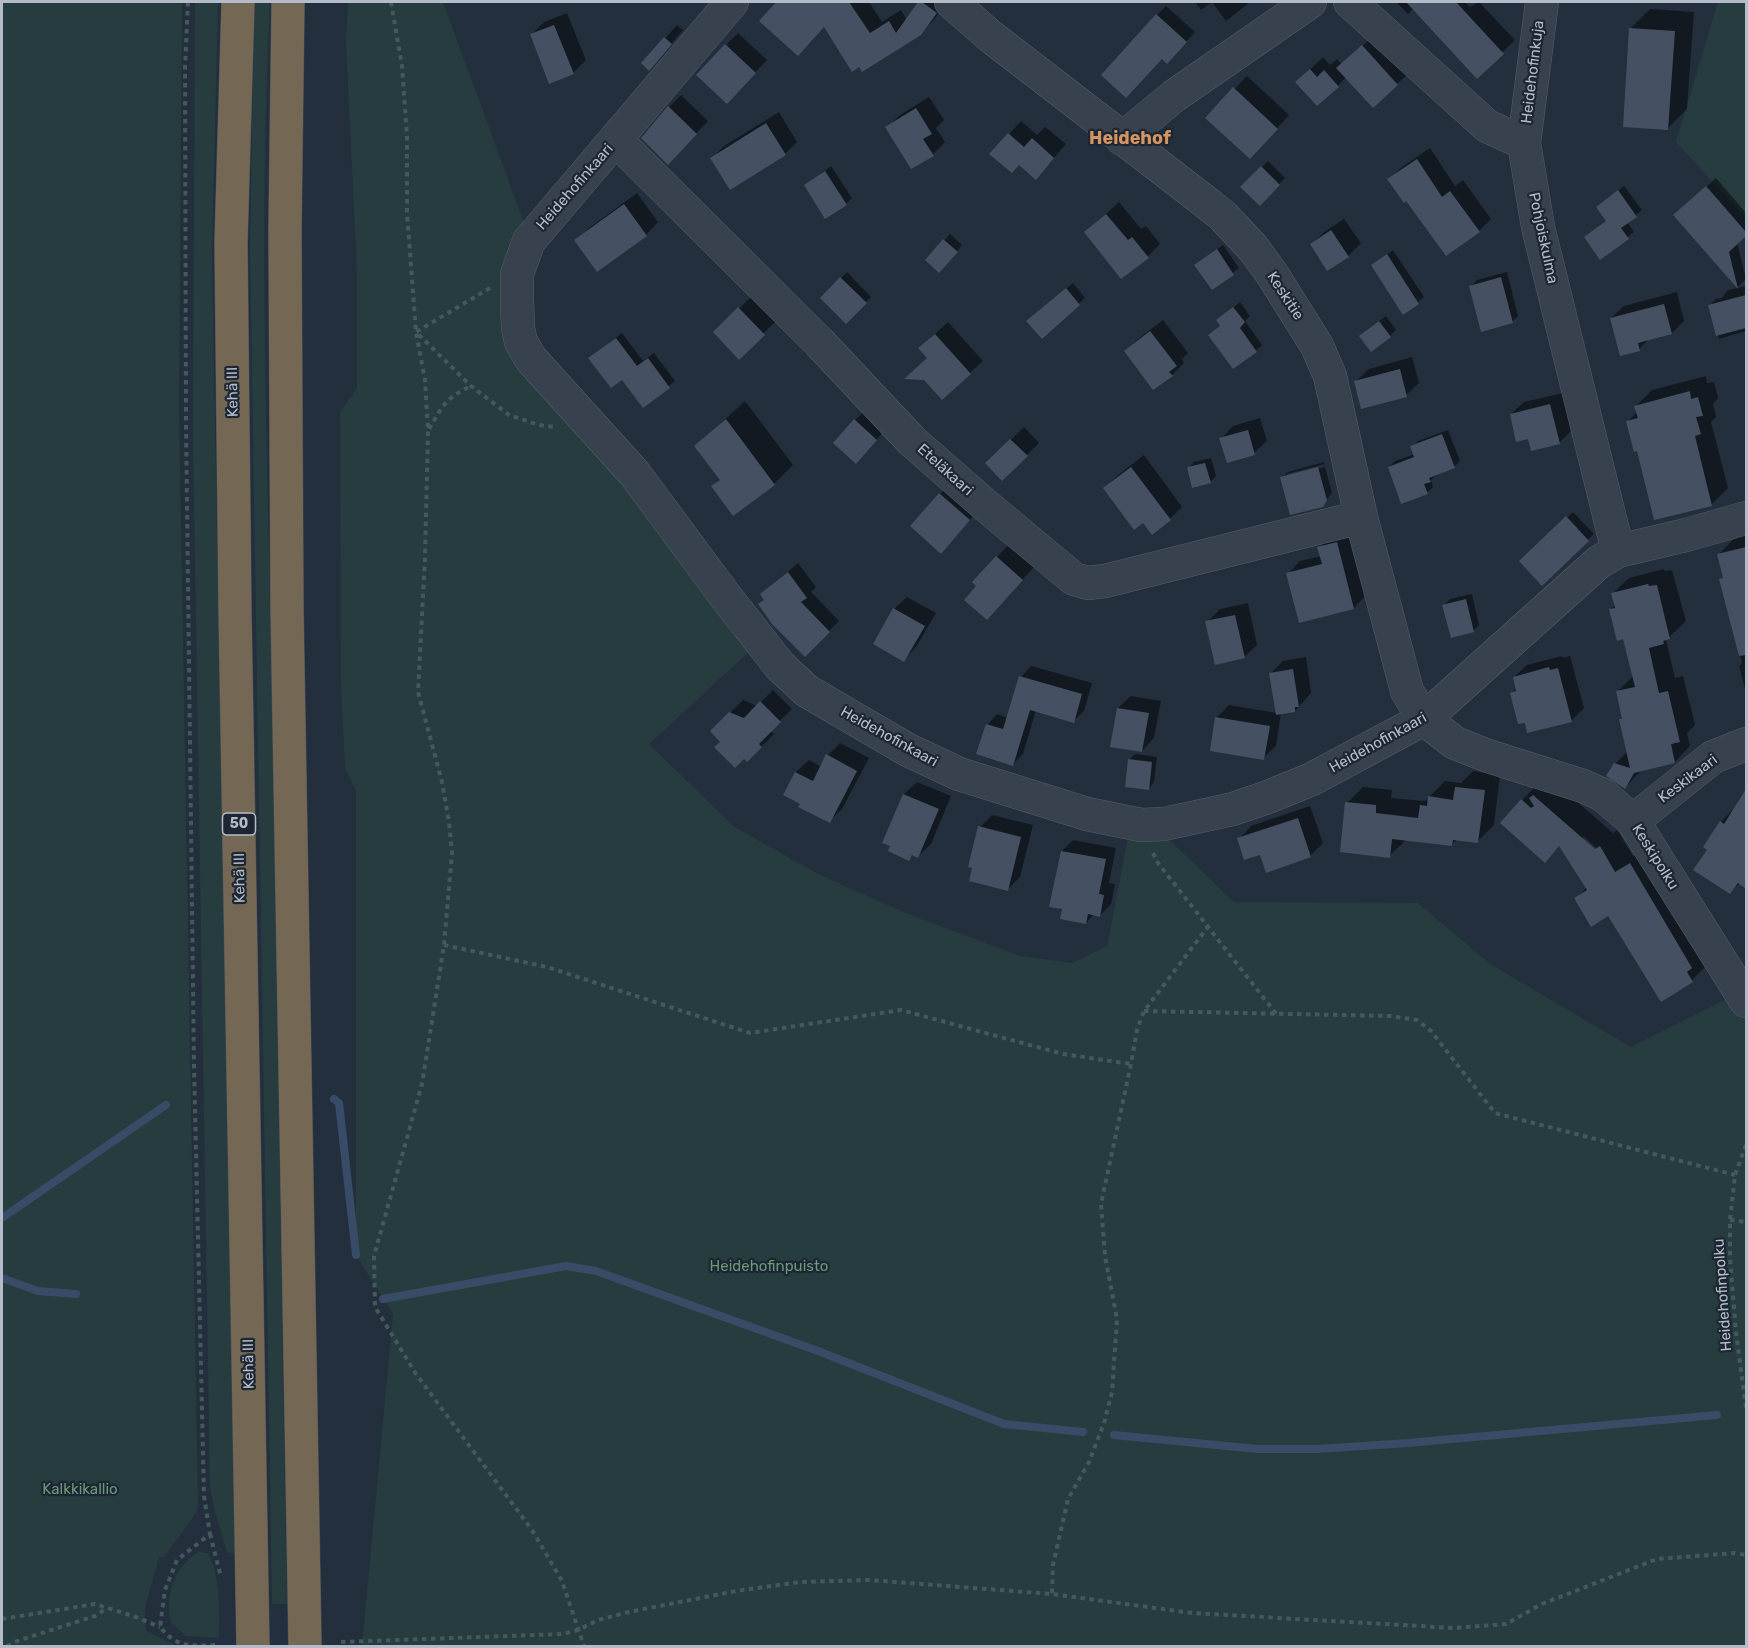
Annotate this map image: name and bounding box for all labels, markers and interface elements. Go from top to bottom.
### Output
street label: Heidehofinkuja [1518,19,1548,125]
district label: Heidehof [1089,128,1171,150]
street label: Heidehofinkaari [533,140,617,234]
street label: Pohjoiskulma [1525,191,1561,285]
street label: Keskitie [1263,269,1307,323]
street label: Kehä III [224,367,242,417]
street label: Eteläkaari [913,440,977,500]
street label: Heidehofinkaari [837,703,941,771]
street label: Heidehofinkaari [1326,709,1430,777]
street label: Keskikaari [1655,751,1721,807]
road number: 50 [222,813,256,835]
street label: Keskipolku [1628,821,1682,893]
street label: Kehä III [231,853,249,903]
street label: Heidehofinpolku [1710,1238,1736,1352]
park label: Heidehofinpuisto [710,1258,828,1276]
street label: Kehä III [240,1339,258,1389]
park label: Kalkkikallio [42,1481,118,1499]

